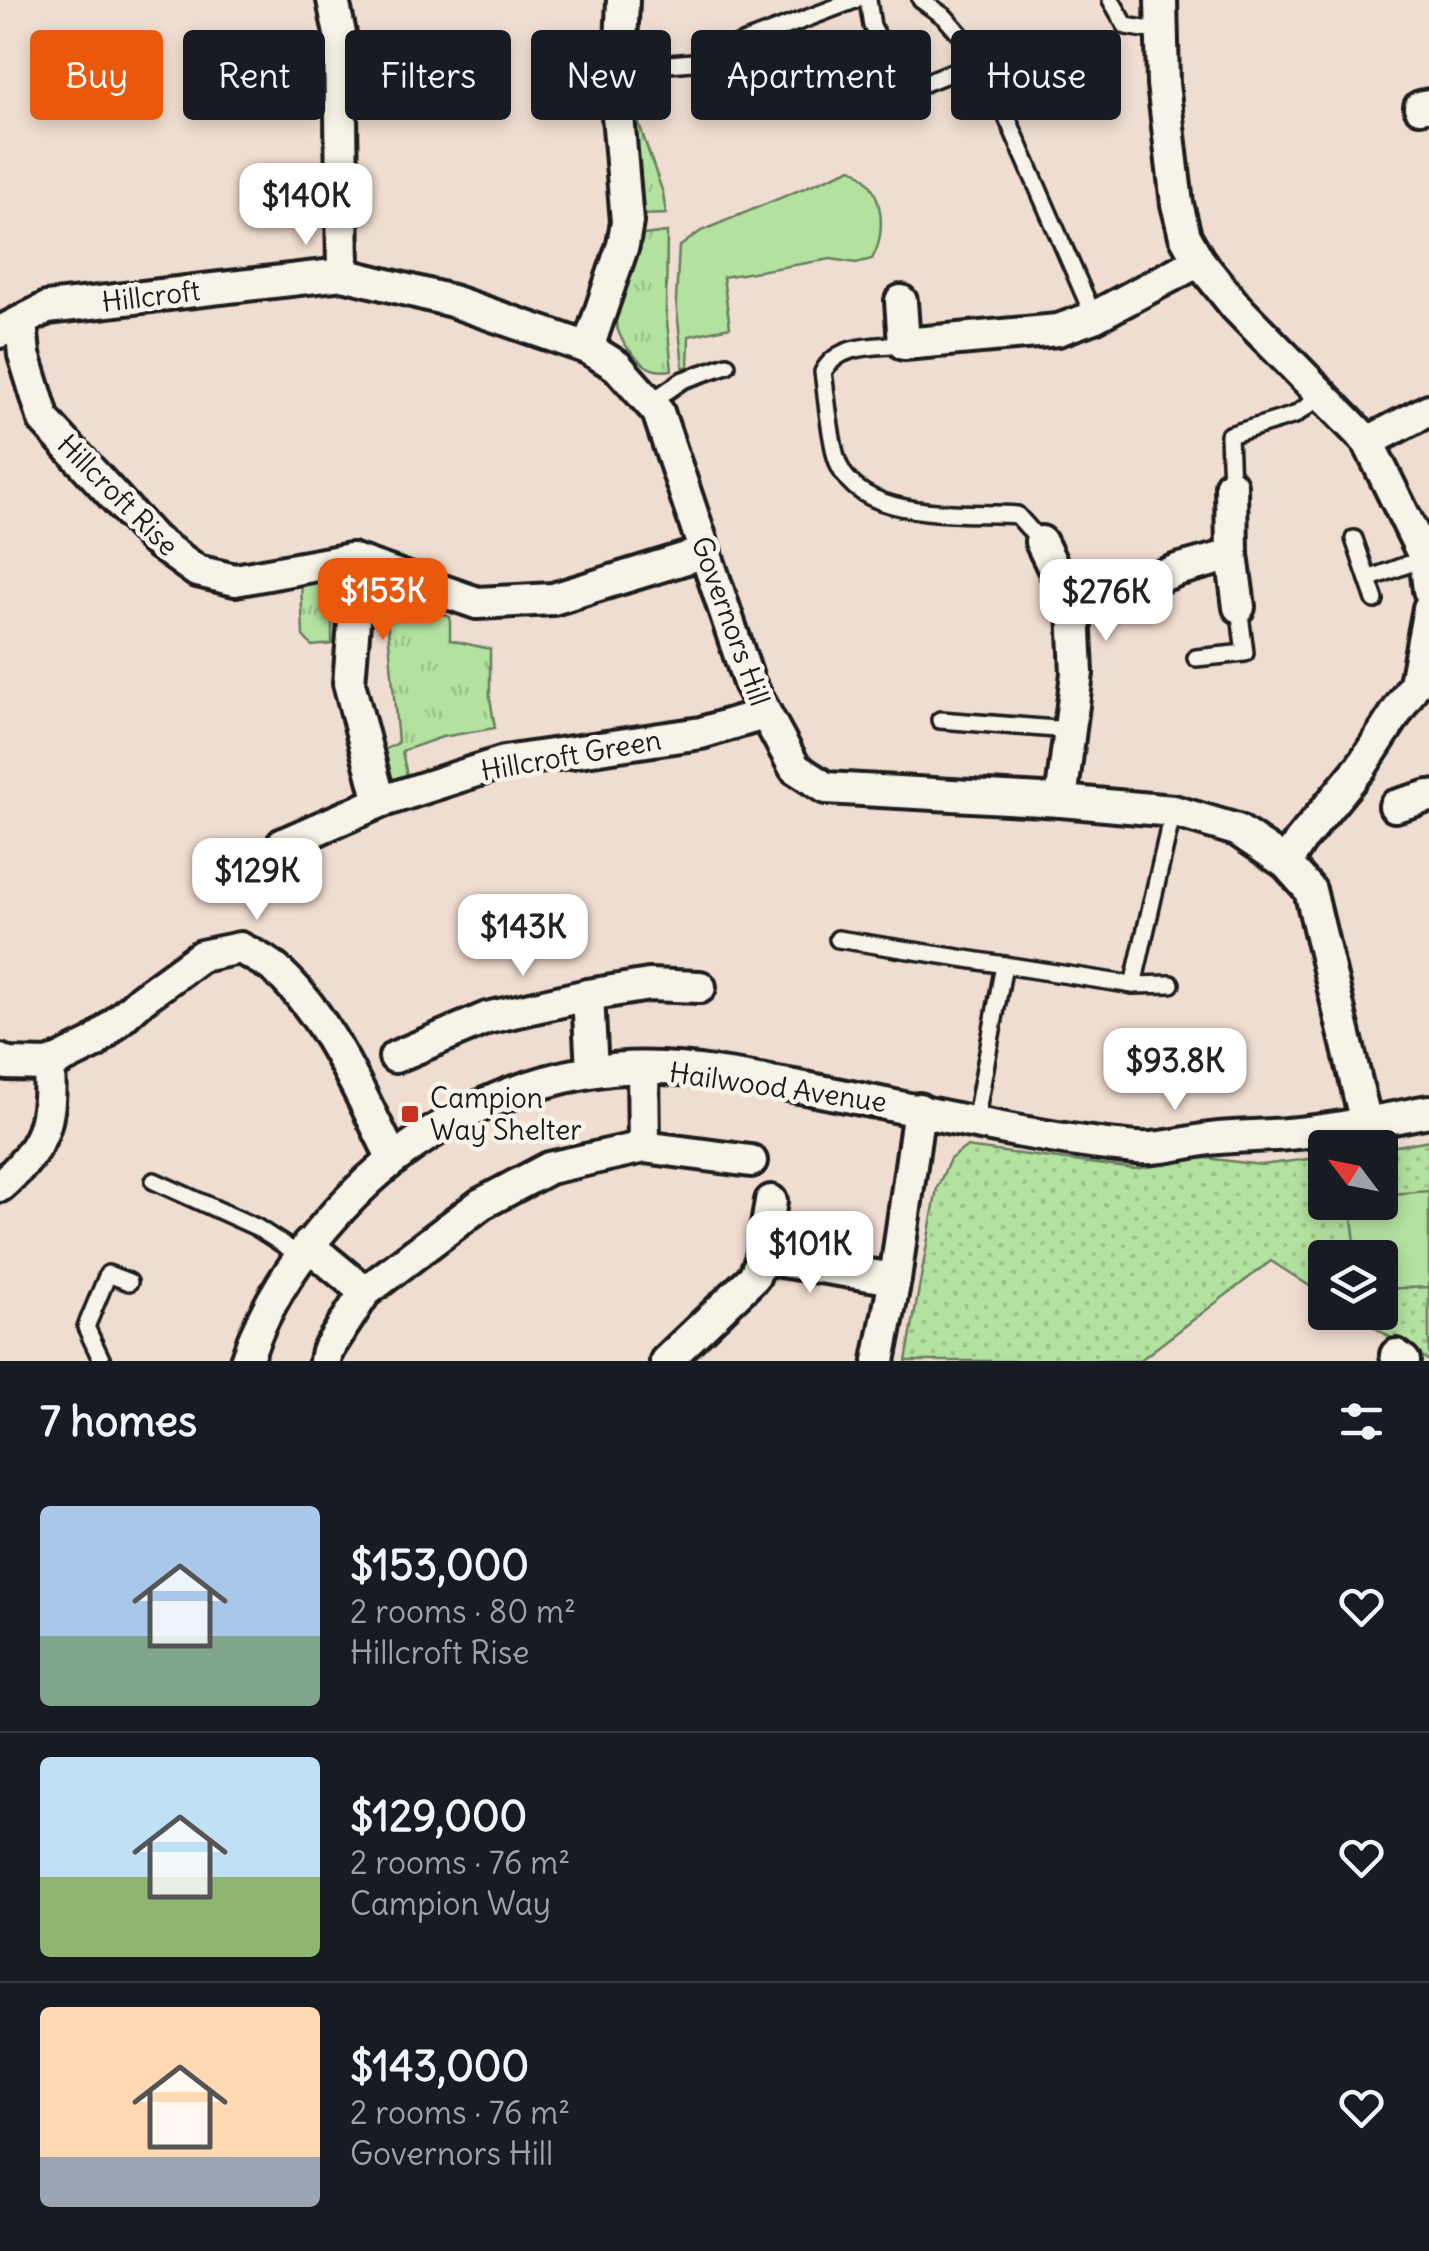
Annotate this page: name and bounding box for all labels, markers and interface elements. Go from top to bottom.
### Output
chip: Buy [30,30,163,120]
chip: Rent [183,30,325,120]
chip: Filters [345,30,511,120]
chip: New [531,30,671,120]
chip: Apartment [691,30,931,120]
chip: House [951,30,1121,120]
pin: $140K [236,163,376,248]
text: $140K [261,175,351,216]
street label: Hillcroft [100,272,202,320]
street label: Hillcroft Rise [50,427,186,563]
street label: Governors Hill [684,531,778,711]
pin: $153K [313,558,453,643]
pin: $276K [1036,559,1176,644]
text: $153K [340,570,426,611]
text: $276K [1062,571,1150,612]
street label: Hillcroft Green [478,721,664,789]
pin: $129K [187,838,327,923]
text: $129K [214,850,300,891]
pin: $143K [453,894,593,979]
text: $143K [480,906,566,947]
pin: $93.8K [1094,1028,1256,1113]
text: $93.8K [1125,1040,1225,1081]
street label: Hailwood Avenue [667,1054,889,1120]
place label: Campion Way Shelter [430,1080,582,1148]
marker: Campion Way Shelter [399,1103,421,1125]
north arrow [1308,1130,1398,1220]
map controls [1308,1130,1398,1330]
pin: $101K [740,1211,880,1296]
text: $101K [768,1223,852,1264]
button: layers [1308,1240,1398,1330]
icon: filters [1334,1394,1389,1449]
text: 7 homes [40,1395,197,1447]
text: $153,000 [350,1539,529,1591]
icon: home [120,1546,240,1666]
icon: heart [1334,1579,1389,1634]
text: 2 rooms · 80 m² [350,1591,576,1632]
text: Hillcroft Rise [350,1632,530,1673]
text: $129,000 [350,1790,527,1842]
icon: home [120,1797,240,1917]
icon: heart [1334,1830,1389,1885]
text: 2 rooms · 76 m² [350,1842,570,1883]
text: Campion Way [350,1883,551,1924]
text: $143,000 [350,2040,529,2092]
icon: home [120,2047,240,2167]
icon: heart [1334,2080,1389,2135]
text: 2 rooms · 76 m² [350,2092,570,2133]
text: Governors Hill [350,2133,553,2174]

